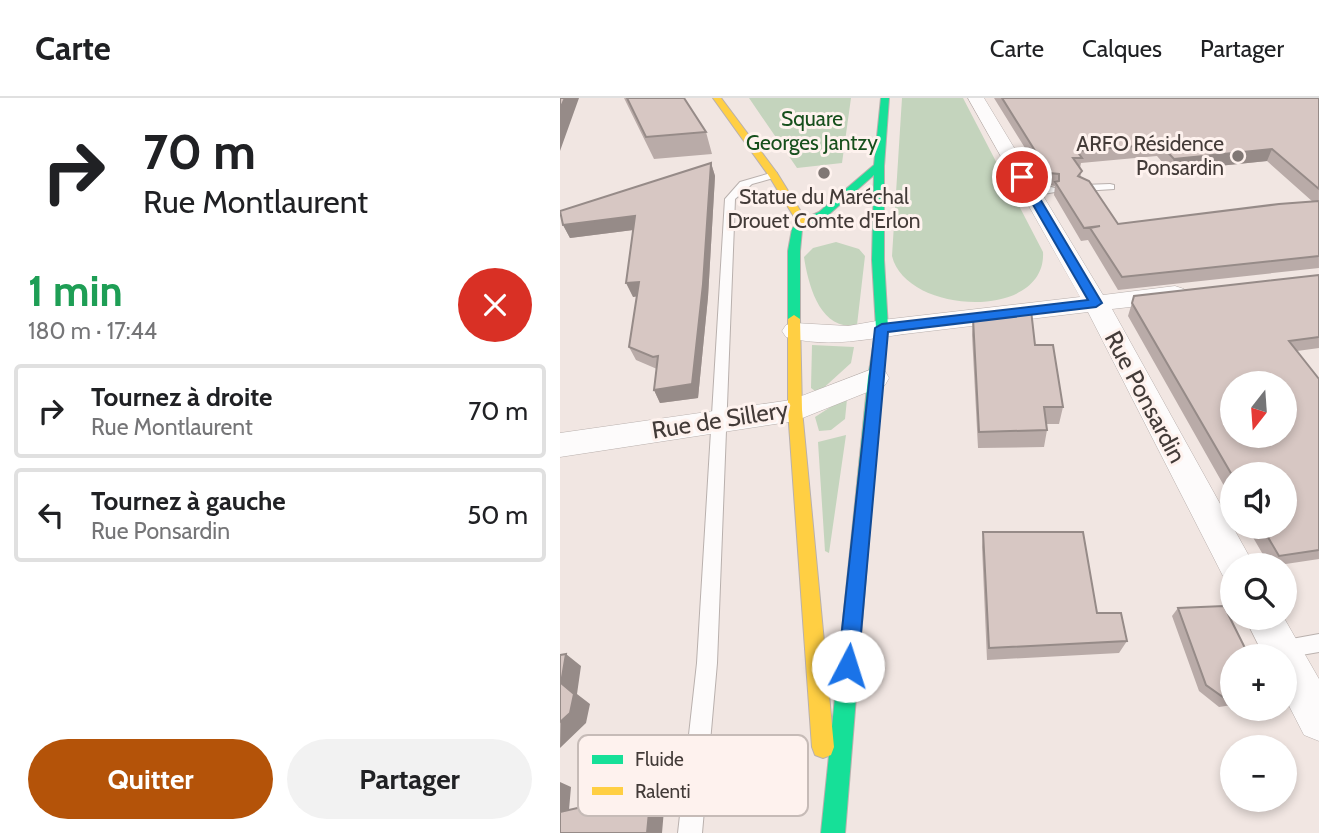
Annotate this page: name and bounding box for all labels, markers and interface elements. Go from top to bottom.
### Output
text: Carte [35,28,111,68]
text: Carte [990,34,1044,63]
text: Calques [1082,34,1162,63]
text: Partager [1200,34,1284,63]
park label: Square Georges Jantzy [746,106,878,155]
text: 70 m [143,122,256,181]
icon: right [28,126,119,217]
place label: ARFO Résidence Ponsardin [1076,131,1224,180]
pin [992,147,1052,207]
marker: ARFO Résidence Ponsardin [1230,148,1246,164]
icon: arrive [1003,158,1041,196]
marker: Statue du Maréchal Drouet Comte d'Erlon [816,165,832,181]
text: Rue Montlaurent [143,182,368,221]
place label: Statue du Maréchal Drouet Comte d'Erlon [728,184,921,233]
text: 1 min [28,265,123,317]
button: close [458,268,532,342]
text: 180 m · 17:44 [28,317,157,345]
street label: Rue Ponsardin [1099,326,1192,468]
north arrow [1220,371,1297,448]
map controls [1220,371,1297,812]
text: Tournez à droite [91,381,273,413]
icon: right [32,392,70,430]
street label: Rue de Sillery [650,394,790,445]
text: 70 m [468,395,528,427]
text: Rue Montlaurent [91,413,253,441]
button: sound [1220,462,1297,539]
text: Tournez à gauche [91,485,286,517]
icon: left [32,496,70,534]
text: 50 m [467,499,528,531]
text: Rue Ponsardin [91,517,230,545]
button: search [1220,553,1297,630]
position arrow [811,629,885,703]
button: + [1220,644,1297,721]
legend [578,735,808,816]
button: − [1220,735,1297,812]
button: Quitter [28,739,273,819]
button: Partager [287,739,532,819]
text: Fluide [635,748,684,771]
text: Ralenti [635,780,691,803]

